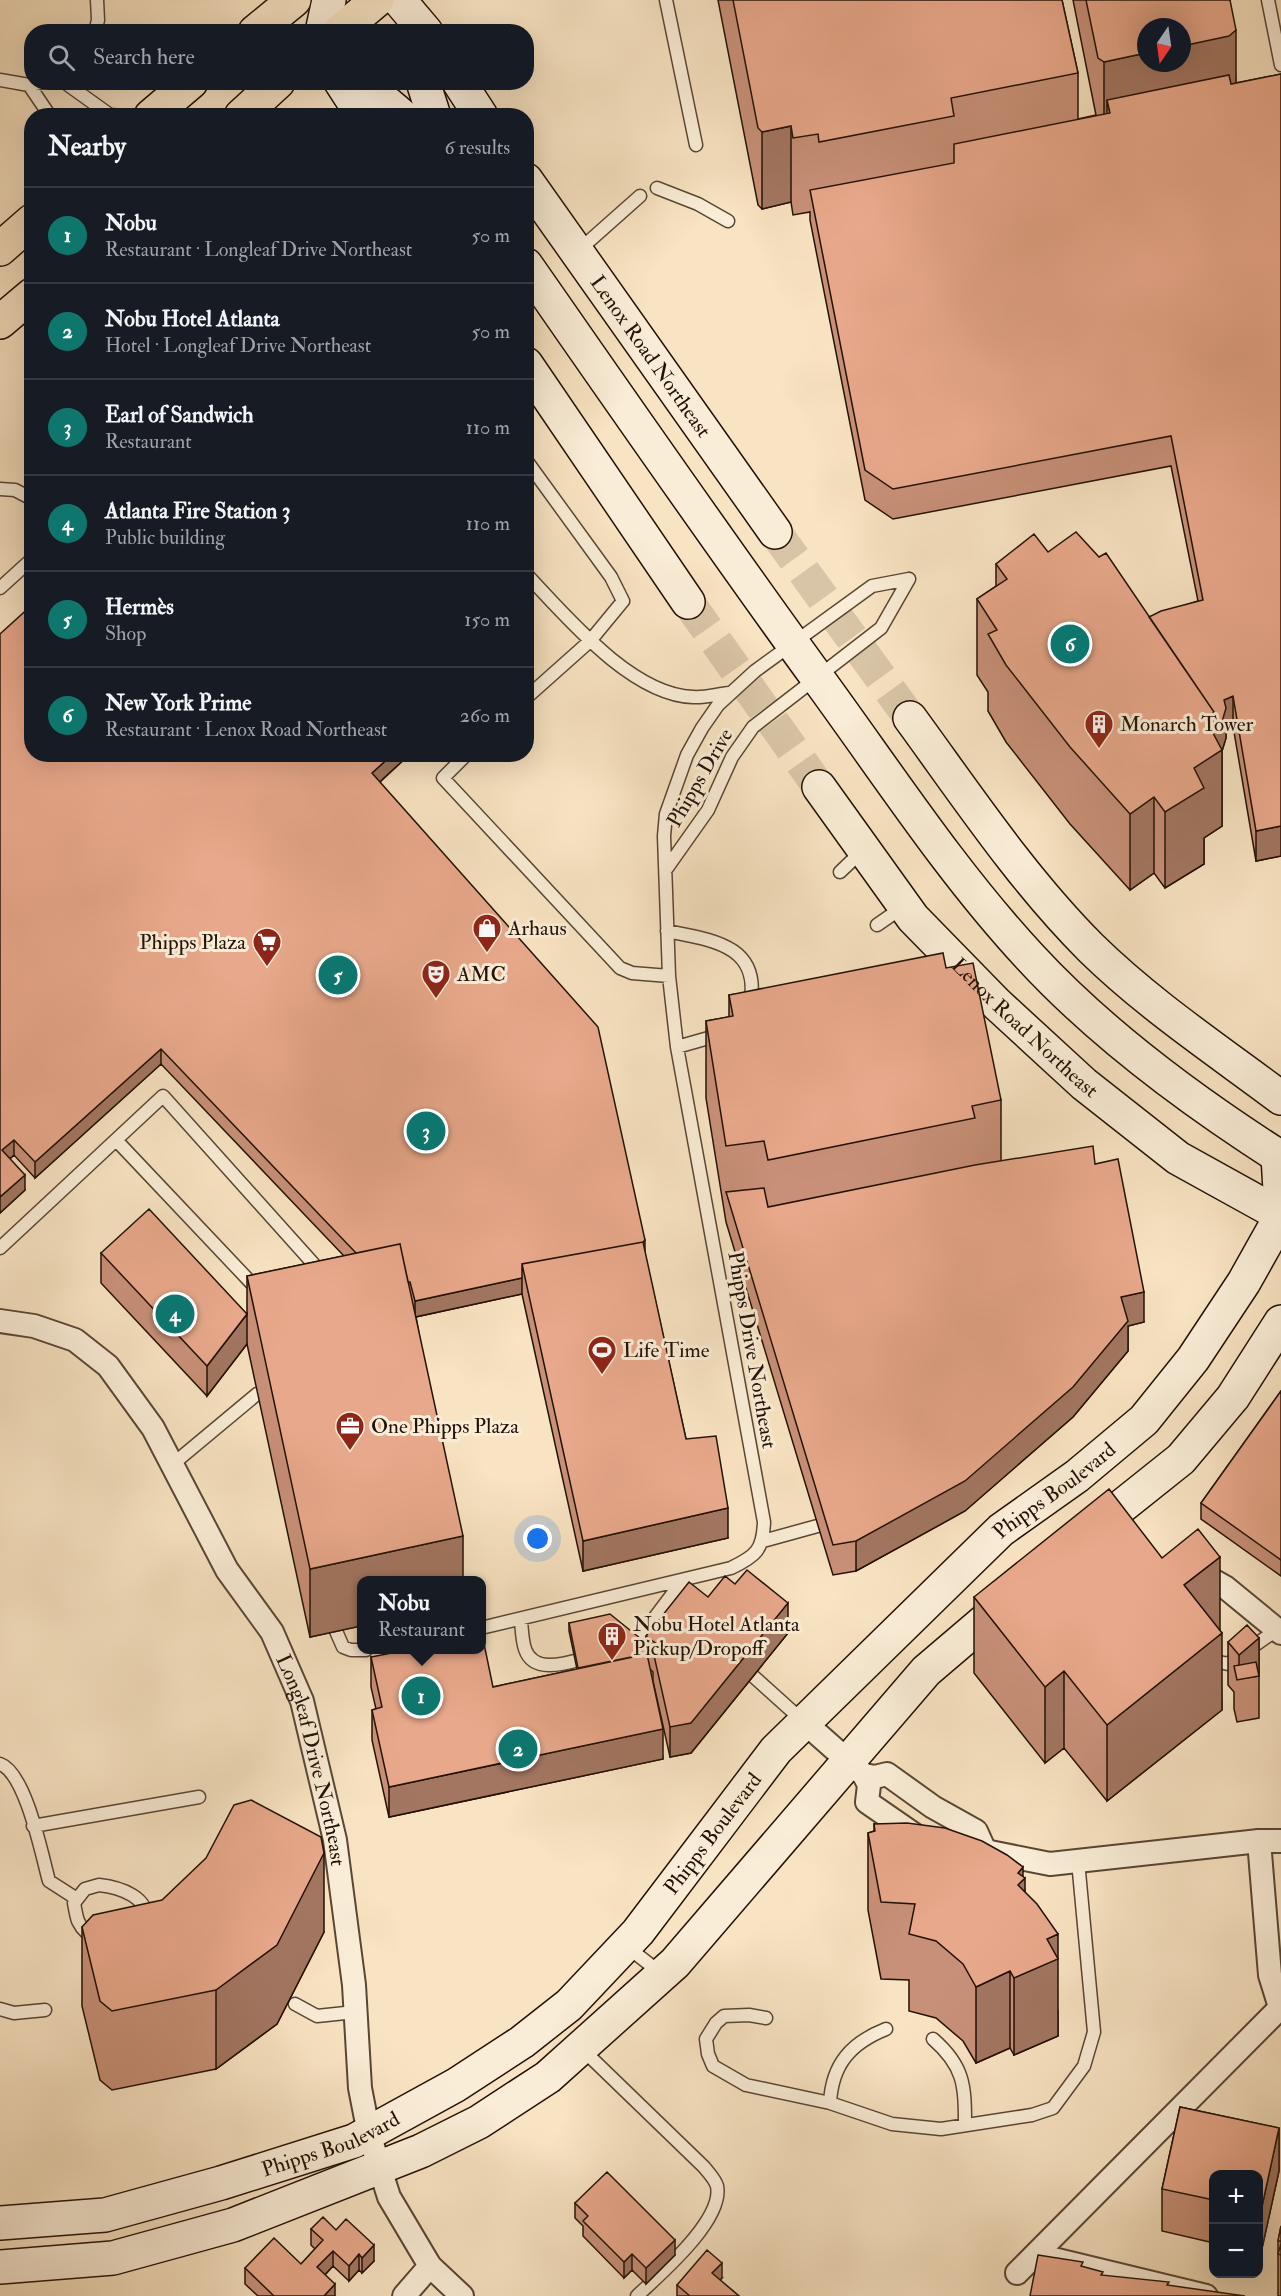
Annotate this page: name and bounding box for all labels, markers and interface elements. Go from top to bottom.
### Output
north arrow [1137,18,1191,72]
search box [24,24,534,90]
icon: search [45,41,78,74]
text: Search here [93,43,195,71]
text: Nearby [48,131,126,163]
text: 6 results [444,135,510,160]
text: Nobu [105,209,157,237]
text: 1 [64,223,71,248]
text: 50 m [471,223,510,248]
text: Restaurant · Longleaf Drive Northeast [105,237,412,262]
street label: Lenox Road Northeast [584,270,717,443]
text: Nobu Hotel Atlanta [105,305,280,333]
text: 2 [62,319,73,344]
text: 50 m [471,319,510,344]
text: Hotel · Longleaf Drive Northeast [105,333,371,358]
text: Earl of Sandwich [105,401,254,429]
text: 3 [64,415,71,440]
text: 110 m [466,415,510,440]
text: Restaurant [105,429,192,454]
text: Atlanta Fire Station 3 [105,497,291,525]
text: 4 [62,511,73,536]
text: 110 m [466,511,510,536]
text: Public building [105,525,225,550]
text: Hermès [105,593,174,621]
text: 5 [63,607,72,632]
text: 150 m [464,607,510,632]
text: Shop [105,621,146,646]
pin: 6 [1050,622,1090,666]
text: New York Prime [105,689,251,717]
text: 6 [62,703,73,728]
text: 260 m [460,703,510,728]
building icon: Monarch Tower [1083,708,1115,750]
place label: Monarch Tower [1120,711,1254,738]
text: Restaurant · Lenox Road Northeast [105,717,387,742]
street label: Phipps Drive [661,724,739,832]
shop icon: Arhaus [471,912,503,954]
place label: Arhaus [507,915,567,942]
supermarket icon: Phipps Plaza [251,926,283,968]
place label: Phipps Plaza [139,929,246,956]
pin: 5 [318,952,358,998]
street label: Lenox Road Northeast [946,952,1104,1104]
theatre icon: AMC [420,958,452,1000]
place label: AMC [456,961,506,988]
pin: 3 [406,1108,446,1154]
street label: Phipps Drive Northeast [721,1249,783,1451]
pin: 4 [156,1292,195,1336]
sports icon: Life Time [586,1334,618,1376]
place label: Life Time [623,1337,710,1364]
office icon: One Phipps Plaza [334,1410,366,1452]
place label: One Phipps Plaza [371,1413,519,1440]
street label: Phipps Boulevard [987,1436,1122,1544]
your location [523,1524,552,1553]
popup [357,1576,486,1654]
text: Nobu [378,1589,430,1617]
place label: Nobu Hotel Atlanta Pickup/Dropoff [633,1611,800,1662]
text: Restaurant [378,1617,465,1642]
building icon: Nobu Hotel Atlanta Pickup/Dropoff [596,1620,628,1662]
street label: Longleaf Drive Northeast [270,1650,352,1868]
pin: 1 [402,1674,440,1718]
pin: 2 [498,1726,538,1772]
street label: Phipps Boulevard [658,1767,768,1900]
street label: Phipps Boulevard [258,2105,405,2183]
map controls [1209,2170,1263,2278]
button: + [1209,2170,1263,2224]
button: − [1209,2224,1263,2278]

